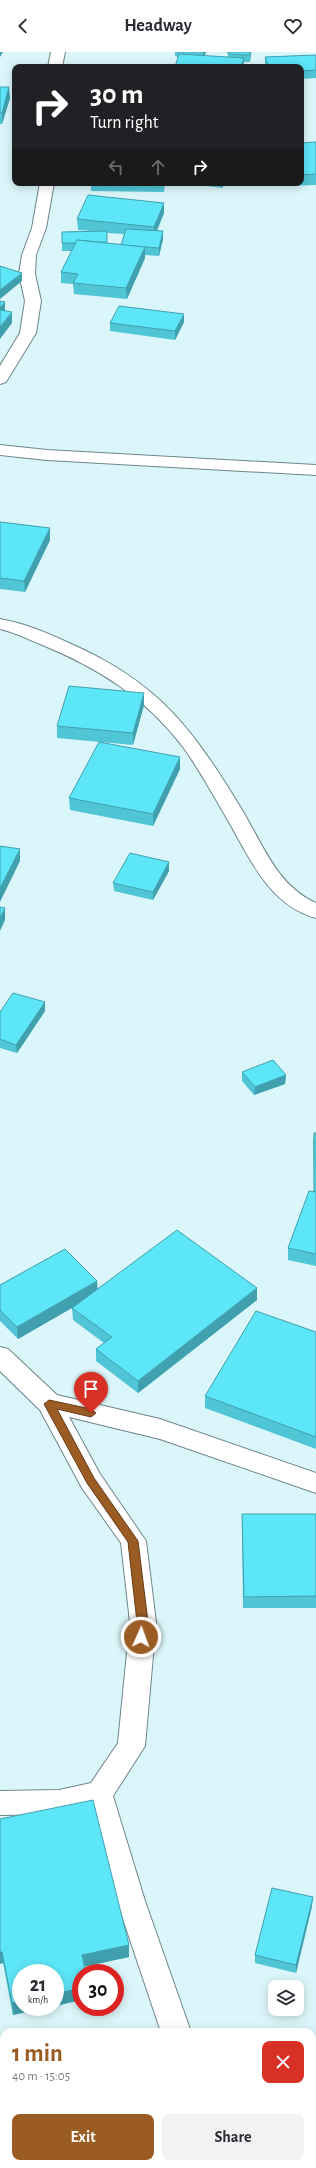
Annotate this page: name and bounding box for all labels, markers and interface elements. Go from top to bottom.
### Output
icon: back [12,15,34,37]
icon: heart [282,15,304,37]
text: Headway [124,17,192,35]
icon: right [24,80,76,132]
text: 30 m [90,81,143,109]
text: Turn right [90,114,159,132]
icon: left [105,156,127,178]
icon: ahead [147,156,169,178]
icon: right [189,156,211,178]
pin [74,1372,108,1413]
icon: arrive [80,1378,102,1400]
position arrow [120,1616,162,1658]
speed limit sign: 30 [72,1964,124,2016]
text: 21 [30,1975,46,1995]
map controls [268,1980,304,2016]
button: layers [268,1980,304,2016]
text: km/h [28,1995,48,2005]
button: close [262,2041,304,2083]
text: 1 min [12,2042,63,2066]
text: 40 m · 15:05 [12,2070,70,2083]
button: Exit [12,2114,154,2160]
button: Share [162,2114,304,2160]

